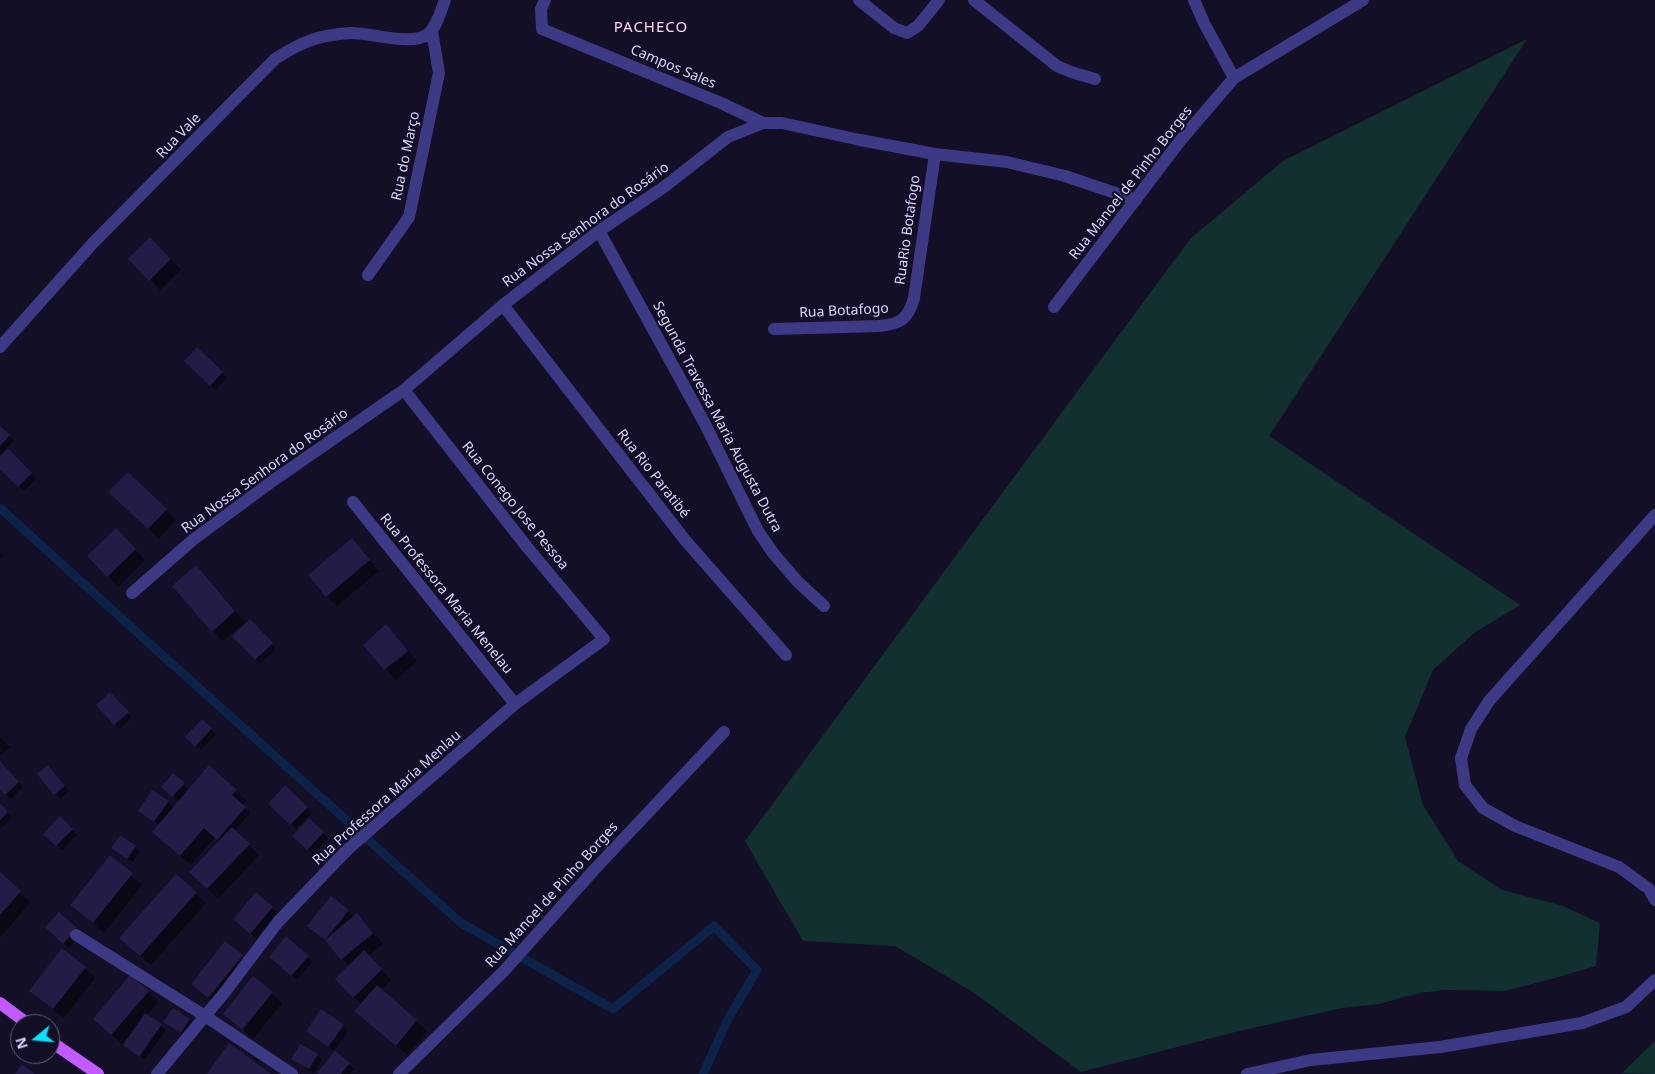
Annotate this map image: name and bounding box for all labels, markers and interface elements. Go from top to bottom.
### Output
district label: PACHECO [613,19,689,37]
street label: Campos Sales [628,41,718,93]
street label: Rua Manoel de Pinho Borges [1066,103,1196,263]
street label: Rua Vale [153,110,205,162]
street label: Rua do Março [388,110,424,202]
street label: Rua Nossa Senhora do Rosário [500,159,672,291]
street label: RuaRio Botafogo [892,174,924,286]
street label: Segunda Travessa Maria Augusta Dutra [649,299,785,535]
street label: Rua Botafogo [799,300,889,322]
street label: Rua Nossa Senhora do Rosário [179,405,351,537]
street label: Rua Rio Paratibé [613,426,693,522]
street label: Rua Conego Jose Pessoa [458,439,572,573]
street label: Rua Professora Maria Menelau [376,510,516,678]
street label: Rua Professora Maria Menlau [309,727,465,869]
street label: Rua Manoel de Pinho Borges [482,819,622,971]
north arrow [10,1014,60,1064]
text: N [10,1035,32,1051]

